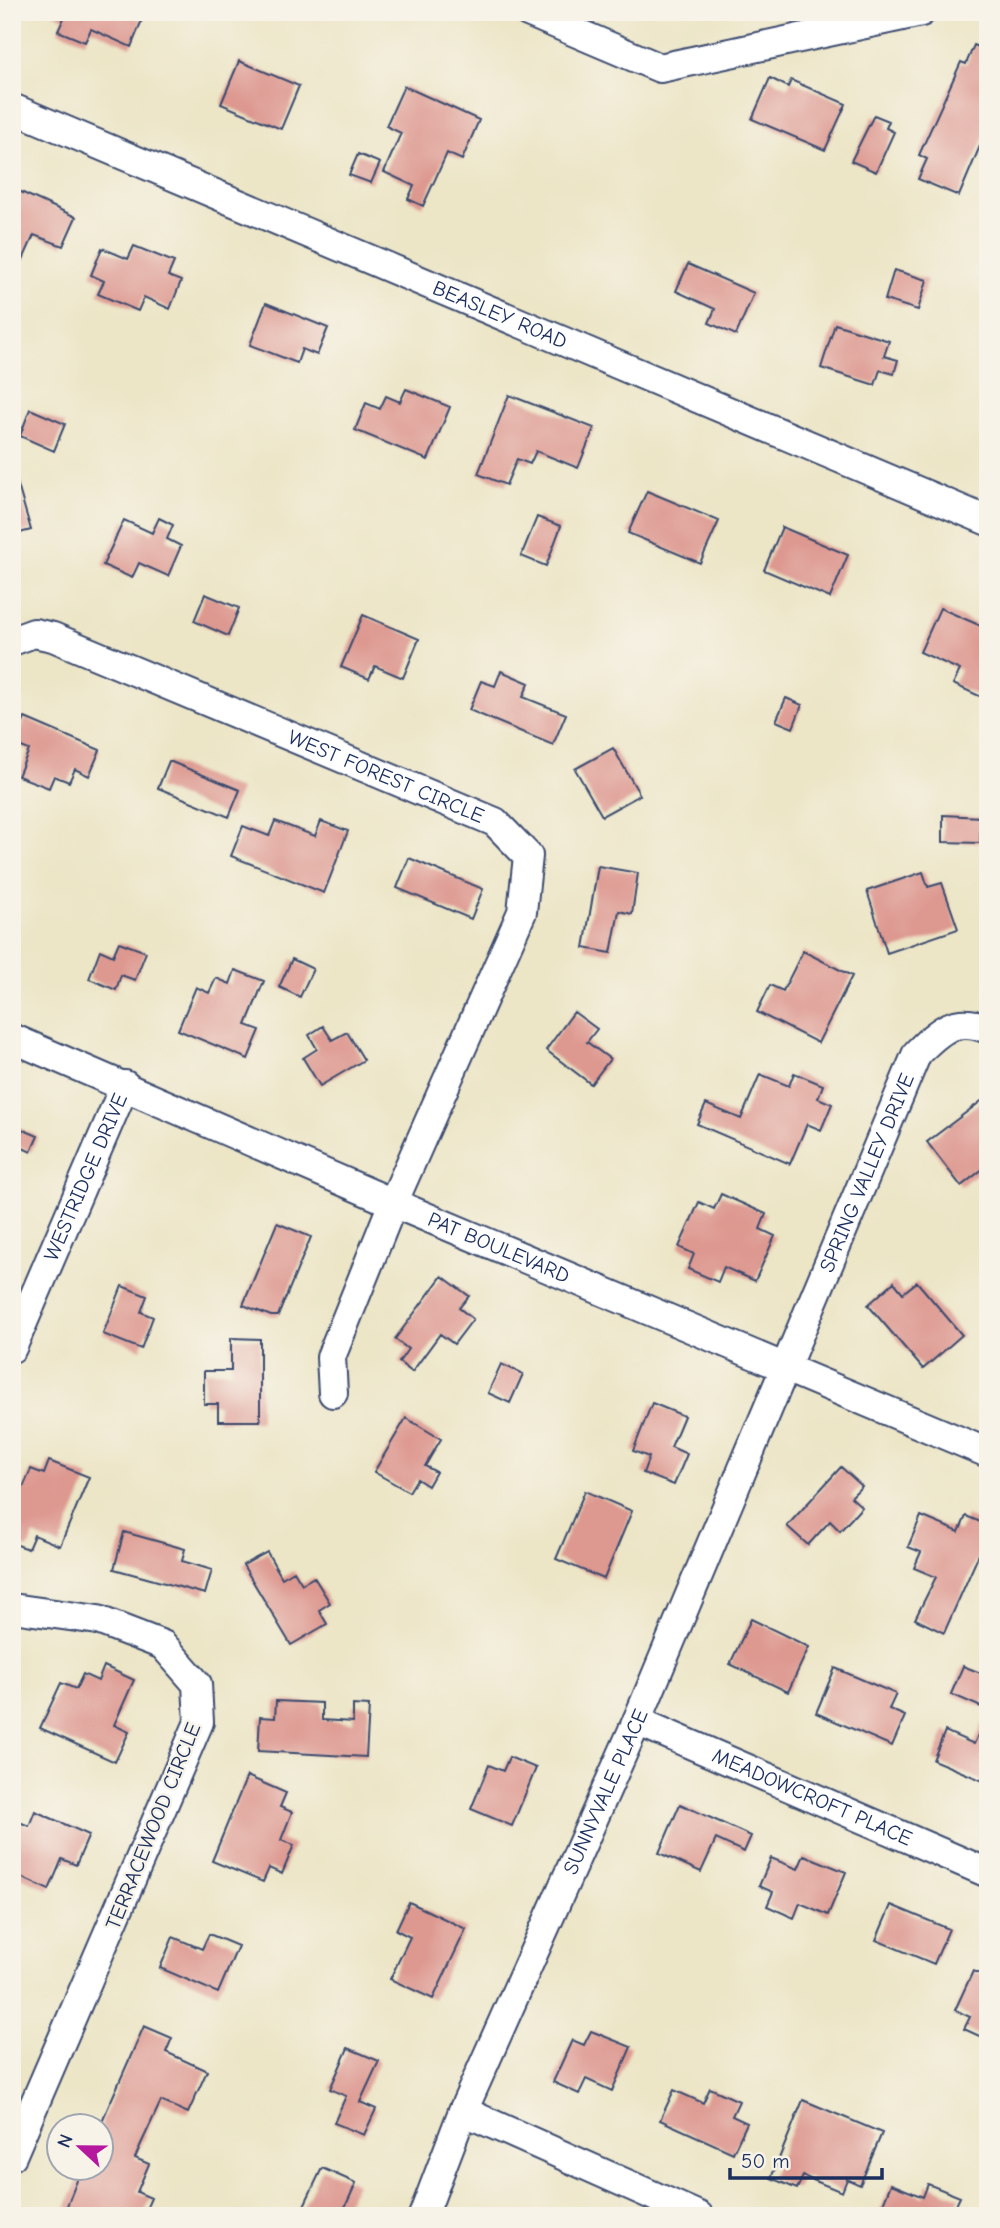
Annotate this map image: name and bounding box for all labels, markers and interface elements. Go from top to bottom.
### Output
street label: BEASLEY ROAD [429,276,571,354]
street label: WEST FOREST CIRCLE [285,725,488,828]
street label: SPRING VALLEY DRIVE [815,1070,919,1276]
street label: WESTRIDGE DRIVE [39,1090,132,1265]
street label: PAT BOULEVARD [424,1207,573,1288]
street label: SUNNYVALE PLACE [558,1705,653,1878]
street label: TERRACEWOOD CIRCLE [101,1719,205,1933]
street label: MEADOWCROFT PLACE [709,1743,916,1851]
north arrow [46,2112,116,2182]
text: N [53,2131,78,2151]
scale bar [730,2137,883,2181]
text: 50 m [741,2149,790,2173]

